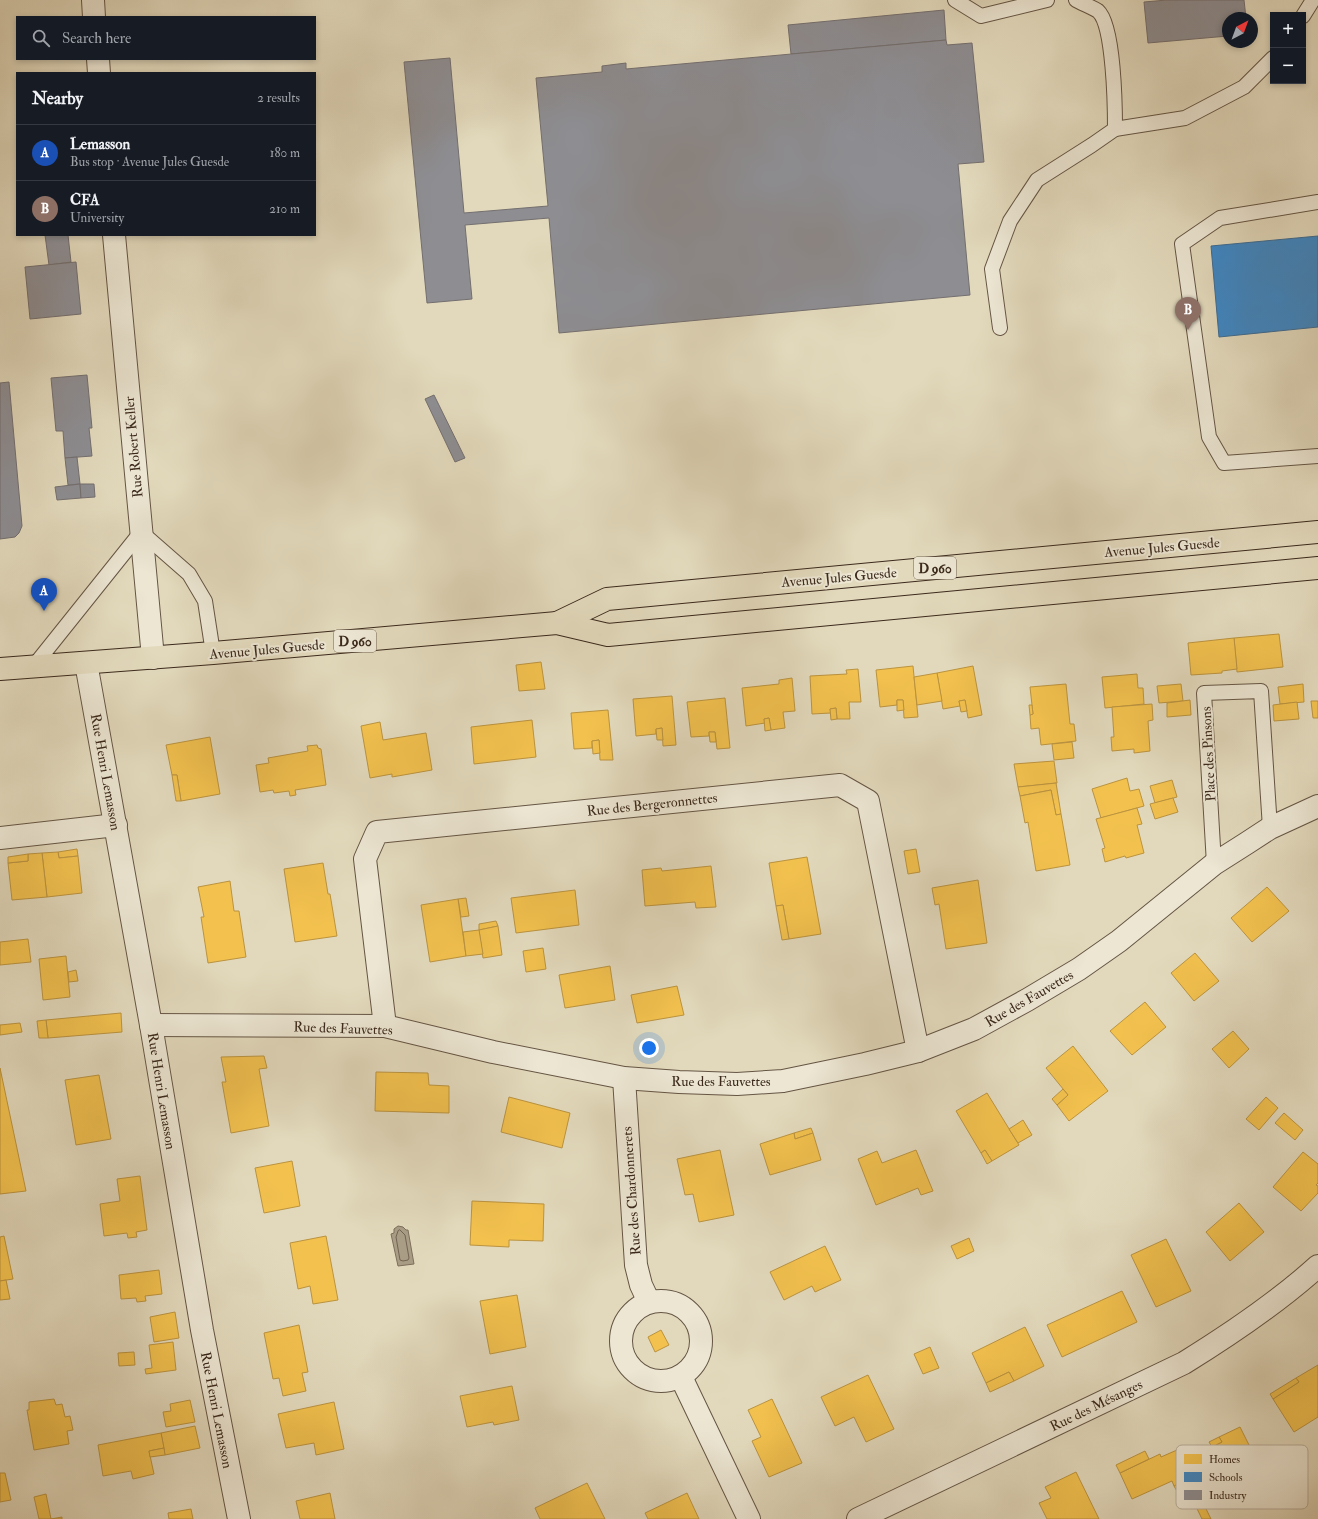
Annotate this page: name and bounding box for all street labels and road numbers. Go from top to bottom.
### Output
street label: Rue Robert Keller [121,395,146,498]
street label: Avenue Jules Guesde [1103,534,1221,561]
road number: D 960 [914,557,956,579]
street label: Avenue Jules Guesde [780,564,898,591]
road number: D 960 [334,630,376,652]
street label: Avenue Jules Guesde [208,636,326,663]
street label: Place des Pinsons [1198,706,1219,802]
street label: Rue Henri Lemasson [87,712,124,832]
street label: Rue des Bergeronnettes [586,789,718,820]
street label: Rue des Fauvettes [982,966,1077,1031]
street label: Rue des Fauvettes [293,1018,393,1039]
street label: Rue Henri Lemasson [144,1031,179,1151]
street label: Rue des Fauvettes [671,1073,771,1090]
street label: Rue des Chardonnerets [619,1126,644,1256]
street label: Rue Henri Lemasson [197,1350,236,1470]
street label: Rue des Mésanges [1047,1376,1145,1435]

